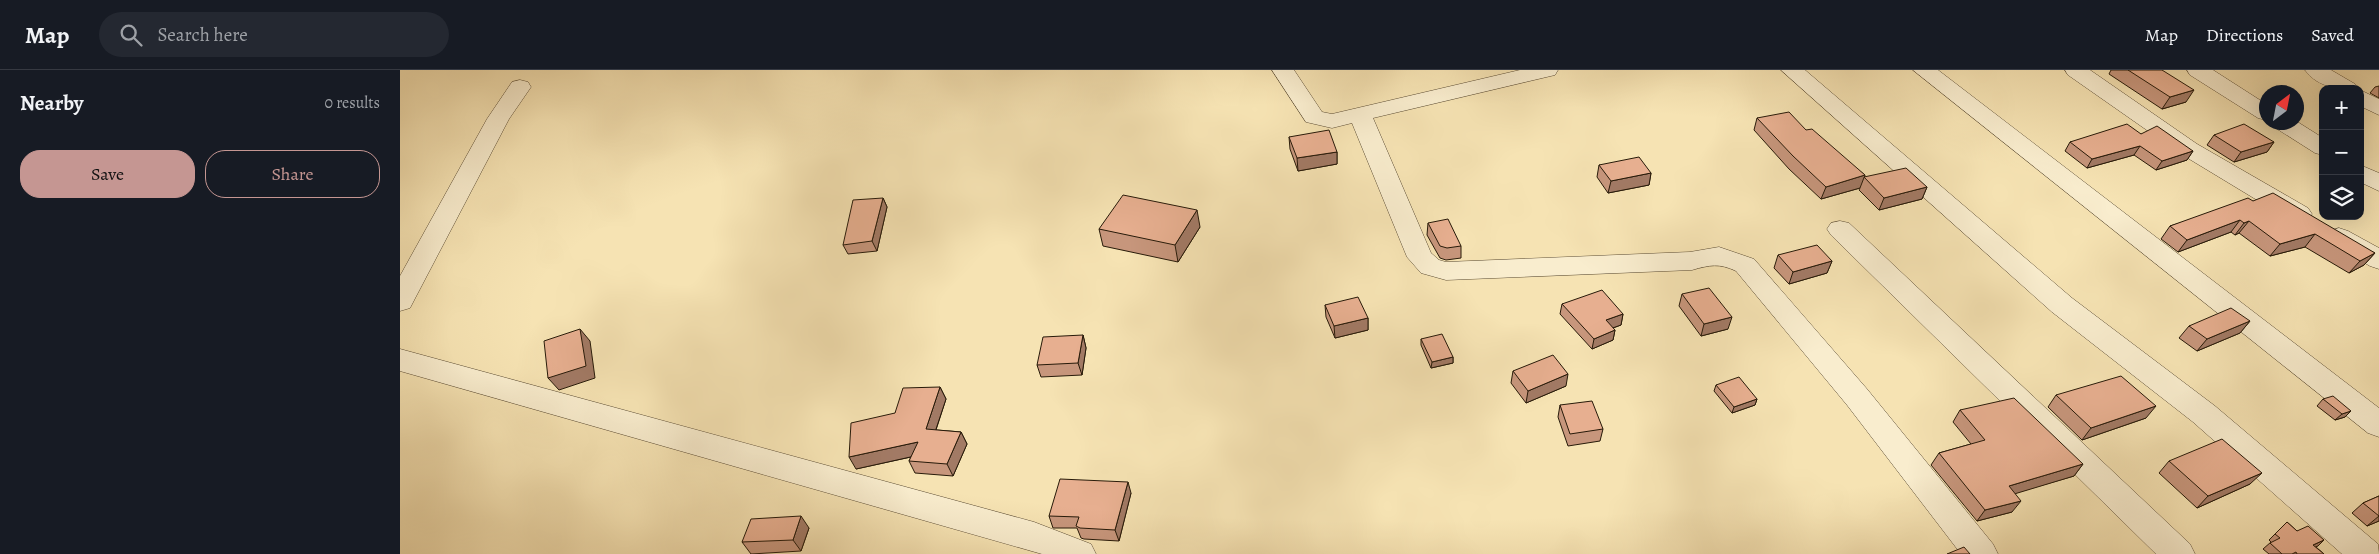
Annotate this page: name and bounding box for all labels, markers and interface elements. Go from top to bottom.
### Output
search box [99,12,449,57]
text: Map [25,19,69,51]
icon: search [117,21,145,49]
text: Search here [157,22,248,48]
text: Map [2145,23,2178,47]
text: Directions [2206,23,2283,47]
text: Saved [2311,23,2354,47]
north arrow [2259,85,2304,130]
map controls [2319,85,2364,220]
button: + [2319,85,2364,130]
text: Nearby [20,89,83,117]
text: 0 results [324,92,380,114]
button: − [2319,130,2364,175]
button: Save [20,150,195,198]
button: Share [205,150,380,198]
button: layers [2319,175,2364,220]

